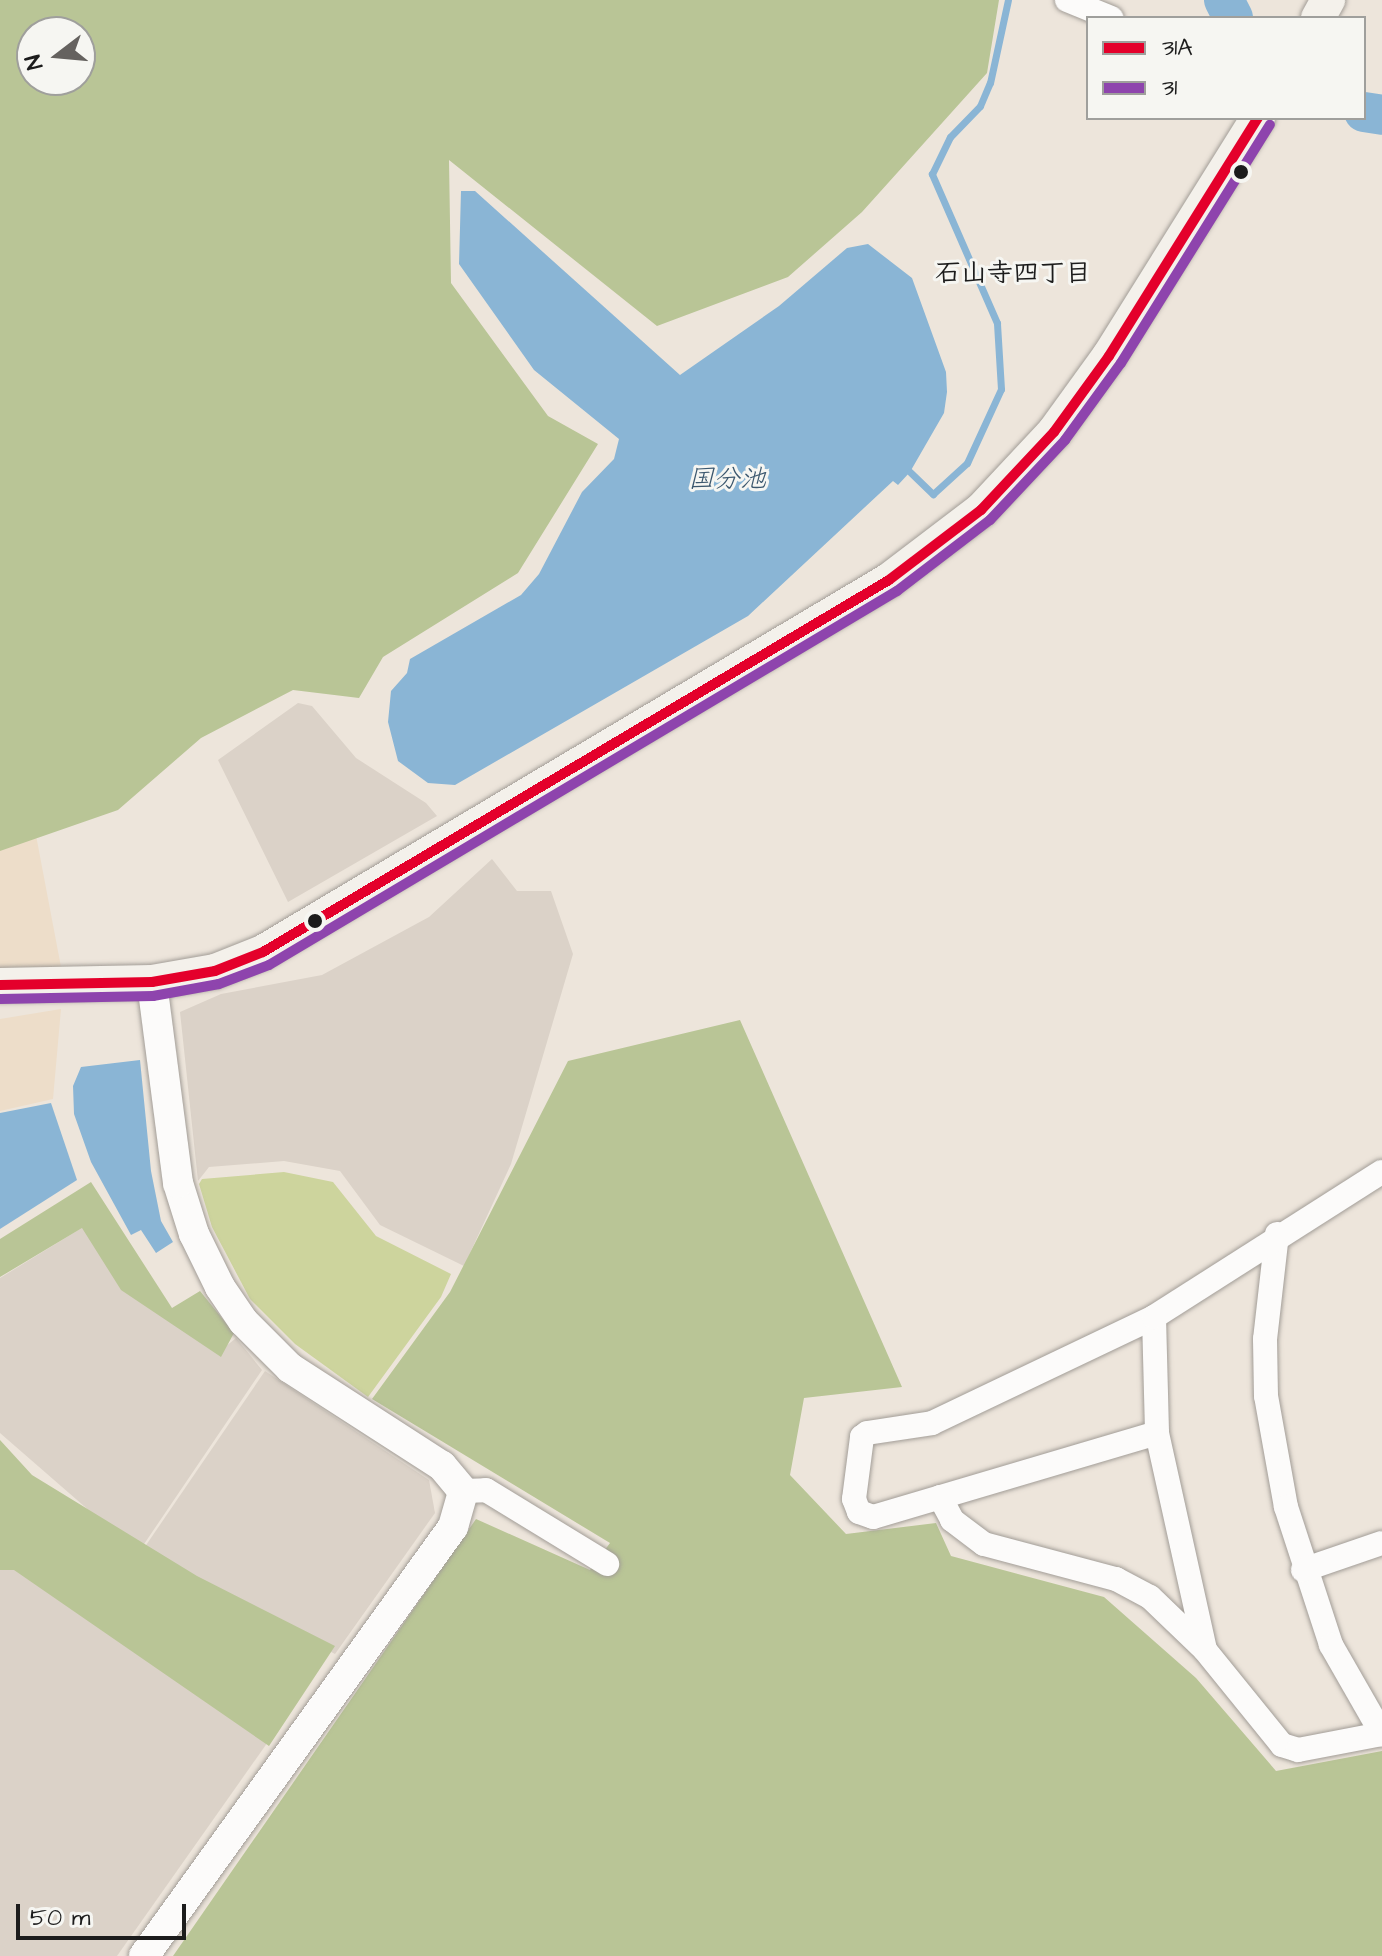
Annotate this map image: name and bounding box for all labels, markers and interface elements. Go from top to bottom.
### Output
north arrow [16,16,96,96]
legend [1086,16,1366,120]
text: 31A [1162,31,1193,65]
text: N [18,51,51,73]
text: 31 [1162,71,1177,105]
unlabelled marker [1233,164,1249,180]
district label: 石山寺四丁目 [935,258,1091,290]
water label: 国分池 [688,464,766,496]
unlabelled marker [307,913,323,929]
scale bar [20,1888,190,1938]
text: 50 m [30,1901,90,1935]

